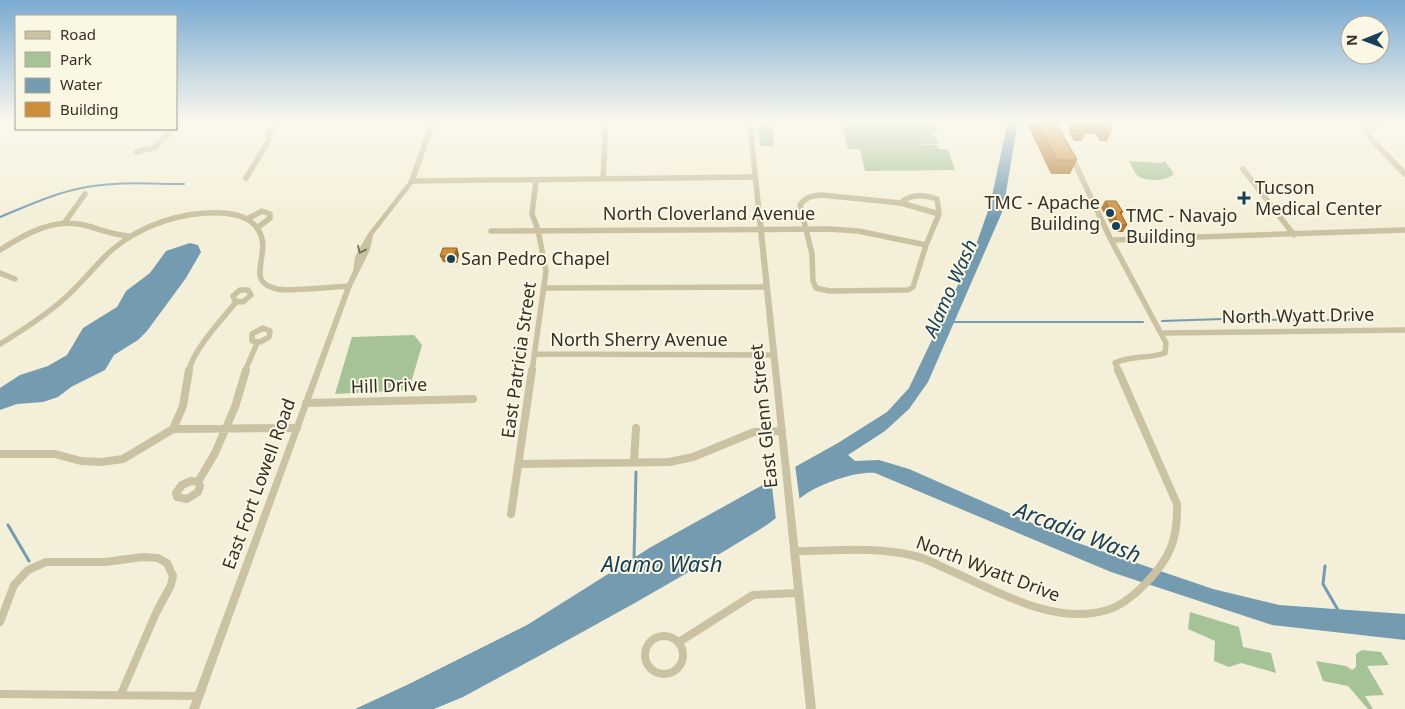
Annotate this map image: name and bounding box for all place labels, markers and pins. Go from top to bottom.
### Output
place label: Tucson Medical Center [1255,175,1383,220]
place label: TMC - Apache Building [985,190,1100,235]
marker: Tucson Medical Center [1237,191,1251,205]
place label: TMC - Navajo Building [1126,203,1237,248]
marker: TMC - Apache Building [1104,207,1116,219]
marker: TMC - Navajo Building [1110,220,1122,232]
place label: San Pedro Chapel [461,246,610,270]
marker: San Pedro Chapel [445,253,457,265]

